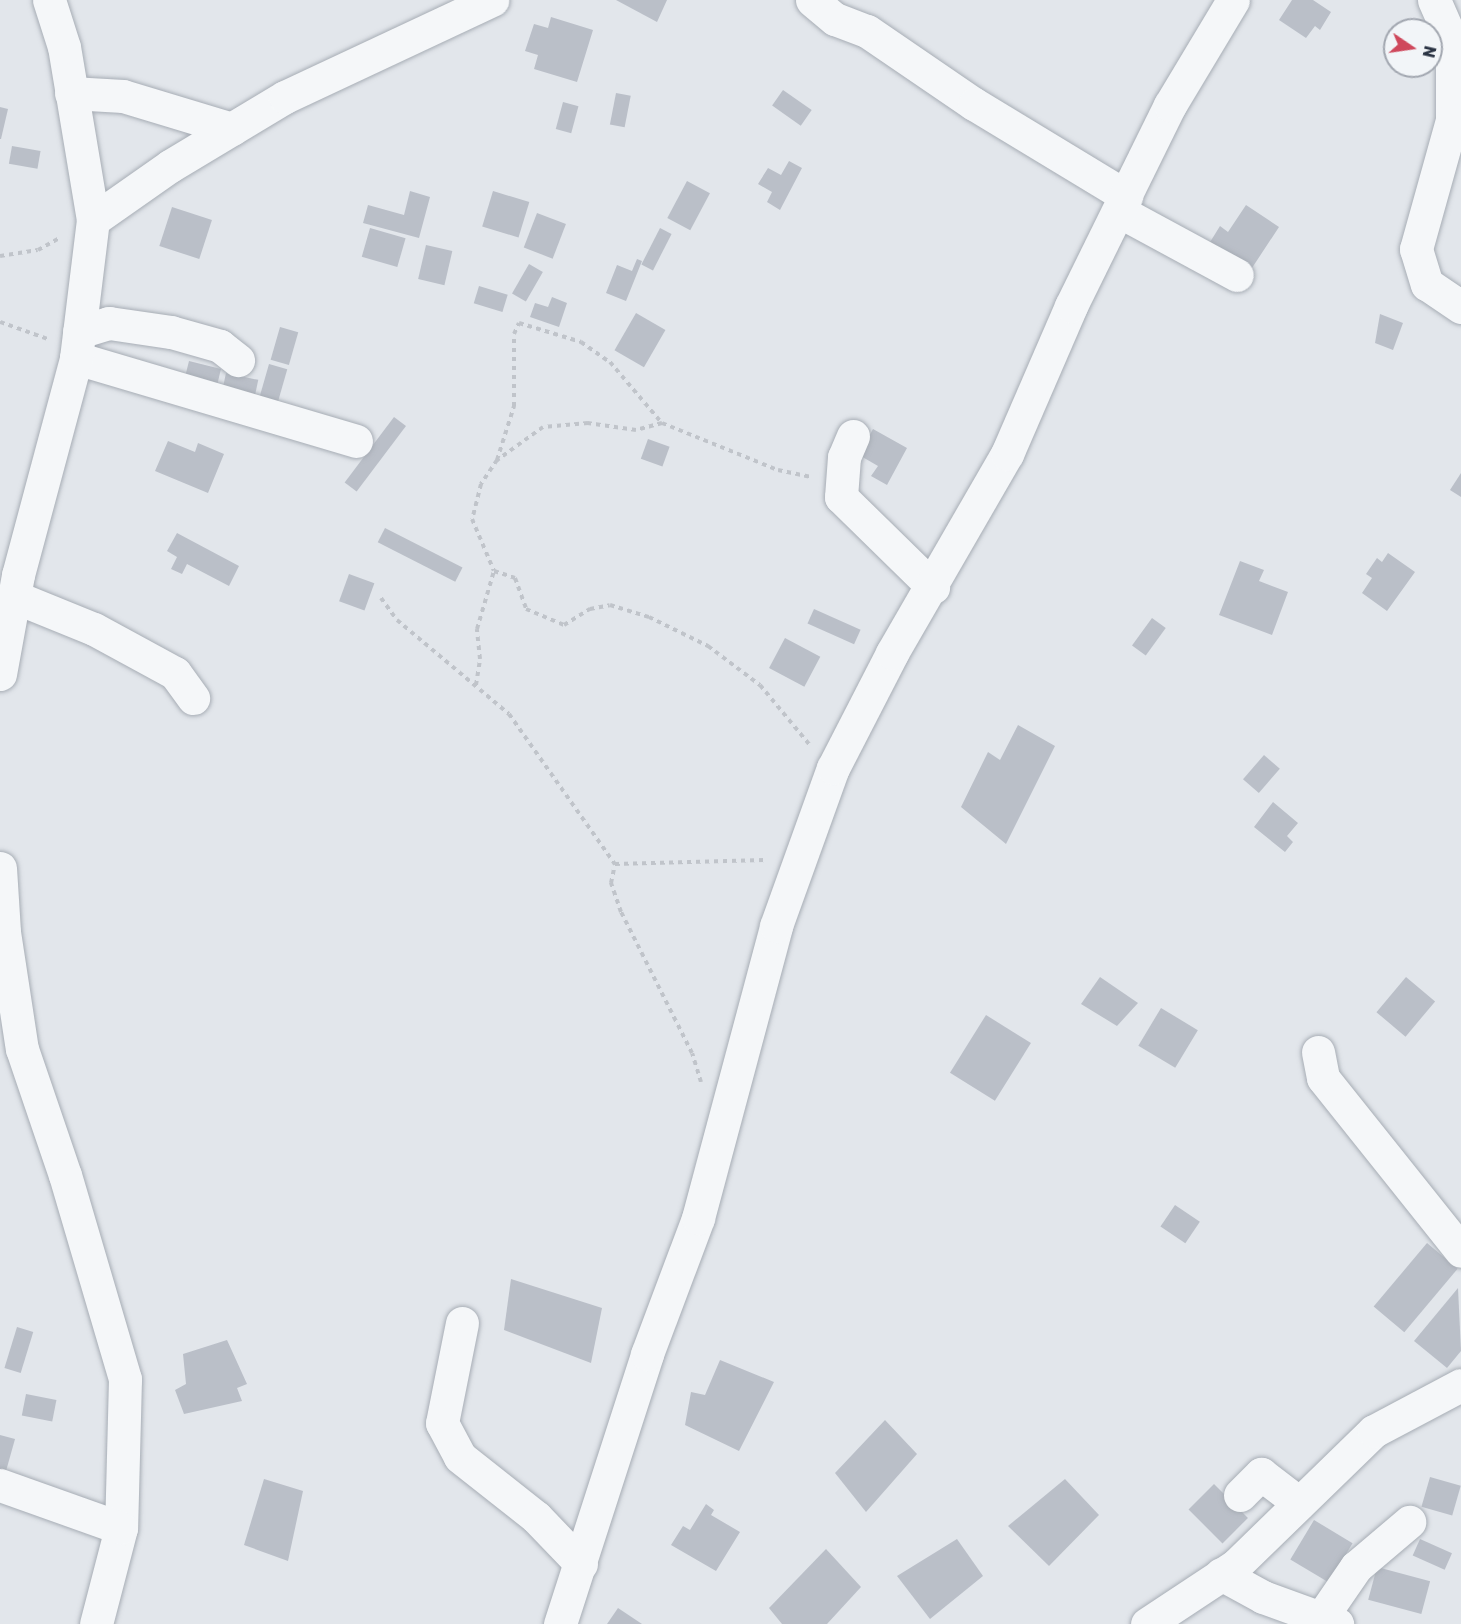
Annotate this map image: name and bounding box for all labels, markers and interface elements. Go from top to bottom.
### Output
north arrow [1383,18,1443,78]
text: N [1419,44,1440,59]

